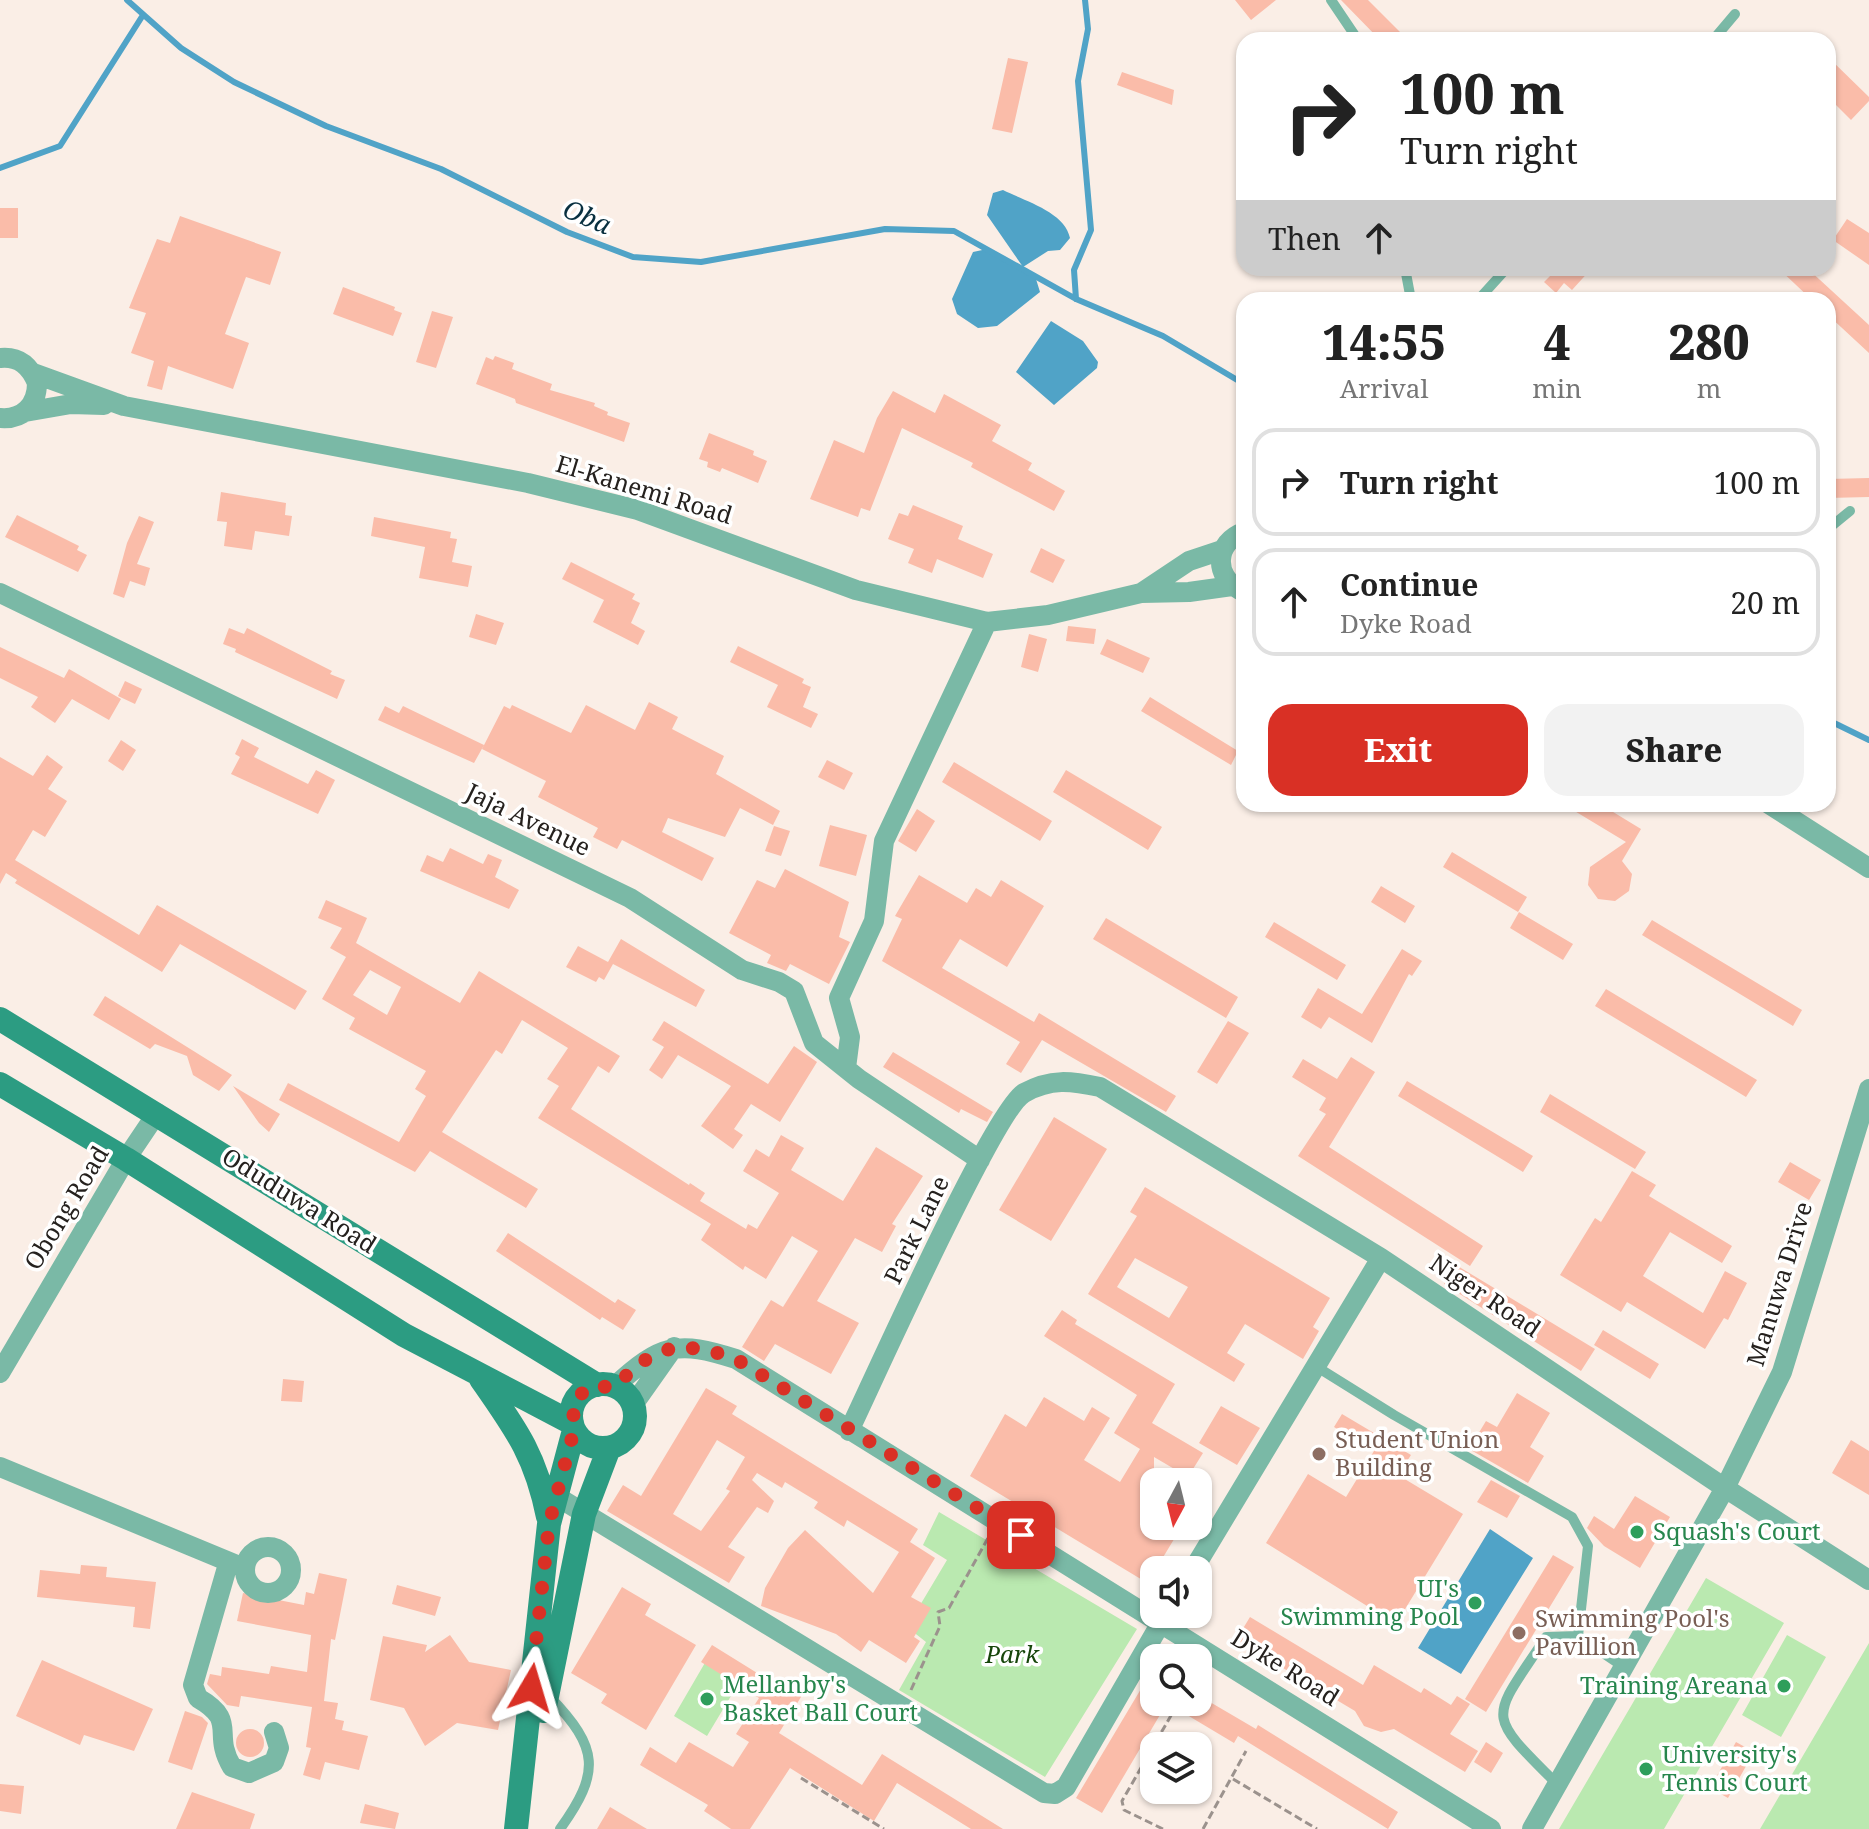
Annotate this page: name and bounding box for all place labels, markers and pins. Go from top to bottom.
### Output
place label: Student Union Building [1335,1422,1499,1483]
marker: Student Union Building [1310,1445,1328,1463]
pin [987,1501,1055,1569]
place label: Squash's Court [1653,1514,1821,1547]
marker: Squash's Court [1628,1523,1646,1541]
place label: UI's Swimming Pool [1281,1571,1460,1632]
marker: UI's Swimming Pool [1466,1594,1484,1612]
place label: Swimming Pool's Pavillion [1535,1601,1730,1662]
marker: Swimming Pool's Pavillion [1510,1624,1528,1642]
place label: Mellanby's Basket Ball Court [723,1667,918,1728]
place label: Training Areana [1580,1668,1768,1701]
marker: Training Areana [1775,1677,1793,1695]
marker: Mellanby's Basket Ball Court [698,1690,716,1708]
place label: University's Tennis Court [1662,1737,1808,1798]
marker: University's Tennis Court [1637,1760,1655,1778]

